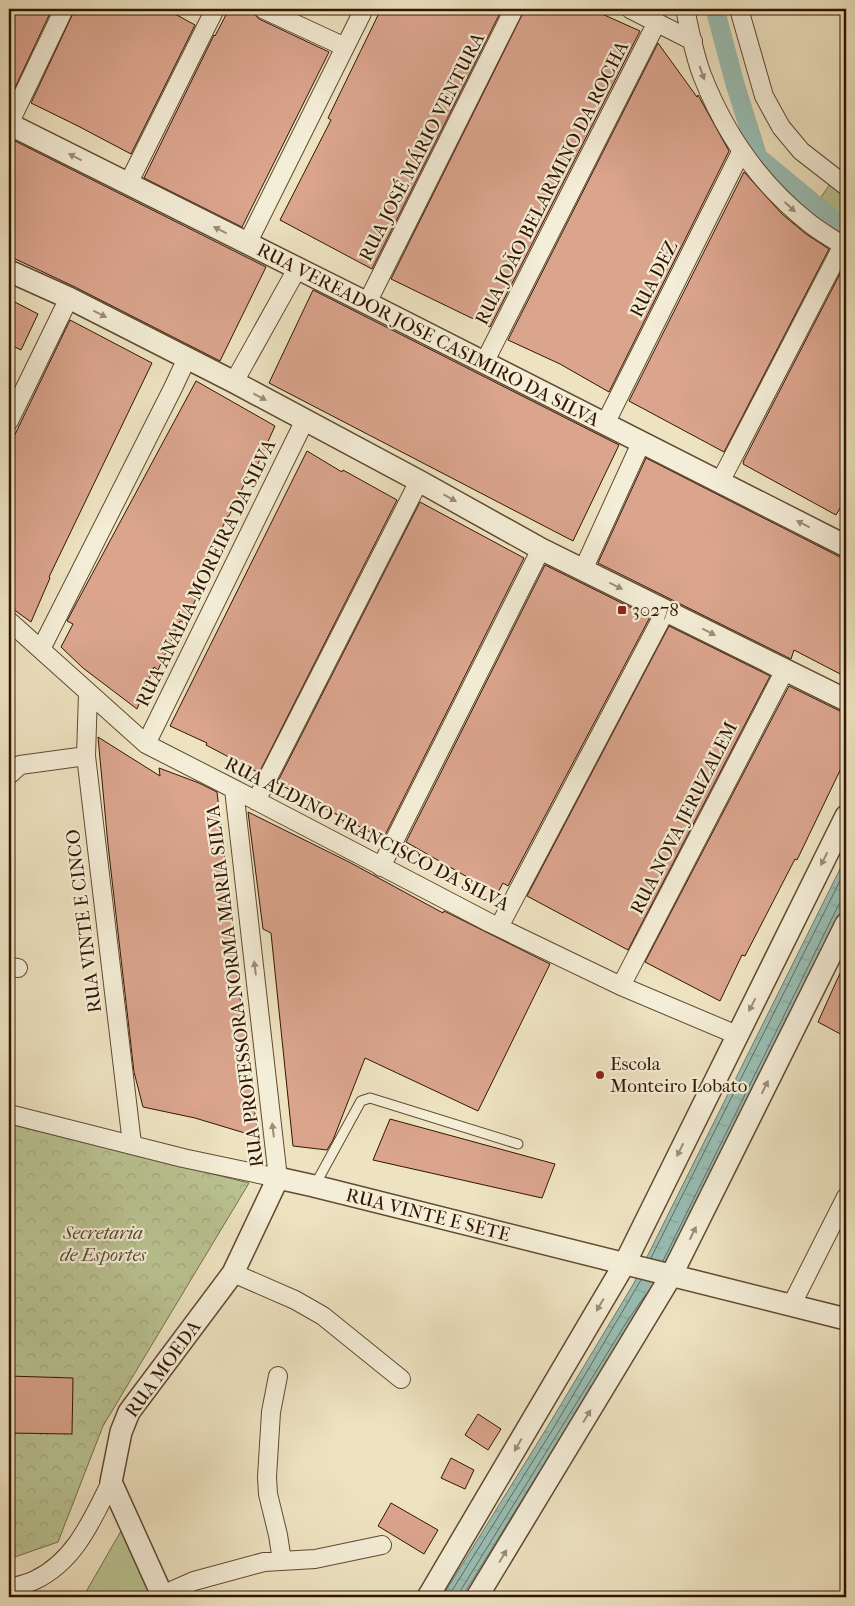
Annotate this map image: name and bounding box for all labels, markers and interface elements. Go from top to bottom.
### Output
street label: RUA JOSÉ MÁRIO VENTURA [355,28,490,265]
street label: RUA JOÃO BELARMINO DA ROCHA [471,37,634,329]
one-way arrow [699,65,706,80]
one-way arrow [68,153,82,161]
one-way arrow [784,201,796,213]
one-way arrow [213,226,227,234]
street label: RUA DEZ [625,237,683,321]
street label: RUA VEREADOR JOSE CASIMIRO DA SILVA [253,239,603,432]
one-way arrow [93,310,107,318]
one-way arrow [254,392,267,401]
street label: RUA ANALIA MOREIRA DA SILVA [132,435,281,710]
one-way arrow [443,494,456,503]
one-way arrow [796,520,810,528]
one-way arrow [609,582,623,590]
place label: 30278 [632,599,679,621]
marker: 30278 [616,604,628,616]
one-way arrow [702,628,716,636]
street label: RUA NOVA JERUZALEM [626,718,742,918]
street label: RUA ALDINO FRANCISCO DA SILVA [221,752,514,916]
street label: RUA PROFESSORA NORMA MARIA SILVA [202,803,268,1168]
street label: RUA VINTE E CINCO [62,828,106,1014]
one-way arrow [820,852,828,866]
one-way arrow [251,960,259,976]
one-way arrow [748,997,756,1012]
place label: Escola Monteiro Lobato [610,1053,748,1097]
marker: Escola Monteiro Lobato [594,1069,606,1081]
one-way arrow [761,1080,769,1094]
one-way arrow [269,1122,277,1138]
one-way arrow [676,1143,684,1158]
street label: RUA VINTE E SETE [344,1184,513,1246]
park label: Secretaria de Esportes [60,1222,147,1266]
one-way arrow [689,1225,697,1240]
one-way arrow [596,1299,605,1312]
street label: RUA MOEDA [121,1316,206,1422]
one-way arrow [582,1410,591,1423]
one-way arrow [513,1439,522,1452]
one-way arrow [498,1549,507,1562]

